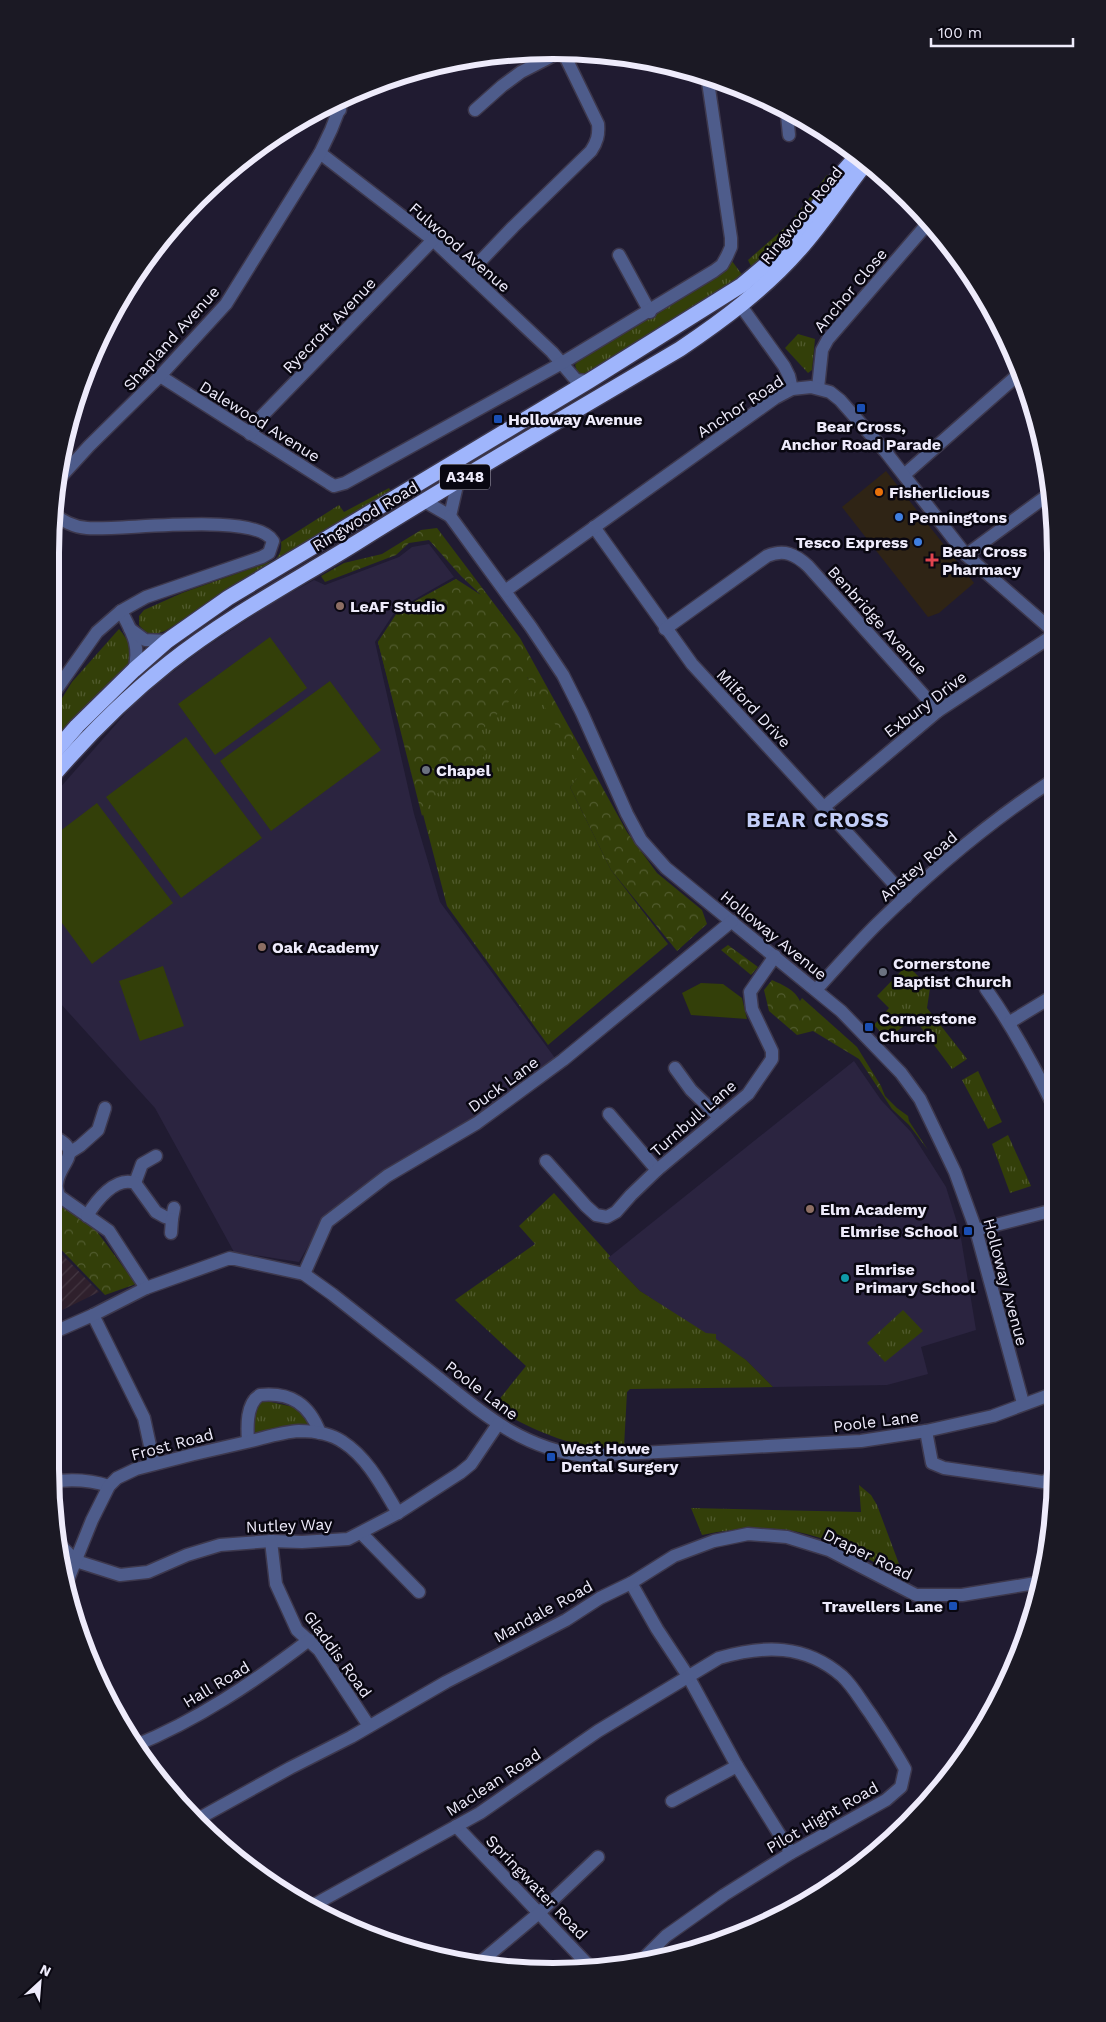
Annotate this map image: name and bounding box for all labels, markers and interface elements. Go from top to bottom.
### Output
scale bar [931,15,1074,47]
text: 100 m [938,24,982,42]
street label: Ringwood Road [756,163,847,268]
street label: Fulwood Avenue [405,198,514,296]
street label: Anchor Close [810,245,891,336]
street label: Ryecroft Avenue [279,273,380,377]
street label: Shapland Avenue [119,282,223,395]
street label: Anchor Road [693,371,787,442]
street label: Dalewood Avenue [196,377,323,466]
marker: Bear Cross, Anchor Road Parade [855,402,867,414]
place label: Holloway Avenue [508,410,642,429]
marker: Holloway Avenue [492,413,504,425]
place label: Bear Cross, Anchor Road Parade [781,417,941,454]
road number: A348 [440,464,490,490]
street label: Ringwood Road [309,477,422,555]
place label: Fisherlicious [889,483,990,502]
marker: Fisherlicious [873,486,885,498]
place label: Penningtons [909,508,1008,527]
marker: Penningtons [893,511,905,523]
place label: Tesco Express [795,533,908,552]
marker: Tesco Express [912,536,924,548]
place label: Bear Cross Pharmacy [942,542,1027,579]
marker: Bear Cross Pharmacy [926,554,938,566]
street label: Benbridge Avenue [824,562,931,679]
place label: LeAF Studio [350,597,446,616]
marker: LeAF Studio [334,600,346,612]
street label: Milford Drive [713,665,795,751]
street label: Exbury Drive [880,667,970,742]
place label: Chapel [436,761,491,780]
marker: Chapel [420,764,432,776]
district label: BEAR CROSS [746,807,890,832]
street label: Anstey Road [876,827,961,905]
street label: Holloway Avenue [717,887,831,984]
place label: Oak Academy [272,938,380,957]
marker: Oak Academy [256,941,268,953]
place label: Cornerstone Baptist Church [893,954,1011,991]
marker: Cornerstone Baptist Church [877,966,889,978]
place label: Cornerstone Church [879,1009,977,1046]
marker: Cornerstone Church [863,1021,875,1033]
street label: Duck Lane [464,1053,542,1116]
street label: Turnbull Lane [647,1076,740,1161]
place label: Elm Academy [820,1200,928,1219]
marker: Elm Academy [804,1203,816,1215]
street label: Holloway Avenue [979,1216,1032,1348]
place label: Elmrise School [840,1222,959,1241]
marker: Elmrise School [962,1225,974,1237]
place label: Elmrise Primary School [855,1260,976,1297]
marker: Elmrise Primary School [839,1272,851,1284]
street label: Poole Lane [442,1357,522,1424]
street label: Poole Lane [832,1407,920,1436]
street label: Frost Road [129,1424,215,1465]
place label: West Howe Dental Surgery [561,1439,680,1476]
marker: West Howe Dental Surgery [545,1451,557,1463]
street label: Nutley Way [245,1514,333,1537]
street label: Draper Road [820,1525,915,1584]
street label: Mandale Road [490,1576,596,1646]
place label: Travellers Lane [822,1597,943,1616]
marker: Travellers Lane [947,1600,959,1612]
street label: Gladdis Road [300,1607,375,1701]
street label: Hall Road [179,1657,253,1712]
street label: Maclean Road [442,1745,544,1820]
street label: Pilot Hight Road [763,1778,882,1857]
street label: Springwater Road [482,1831,591,1944]
north arrow [15,1957,65,2007]
text: N [38,1961,54,1980]

